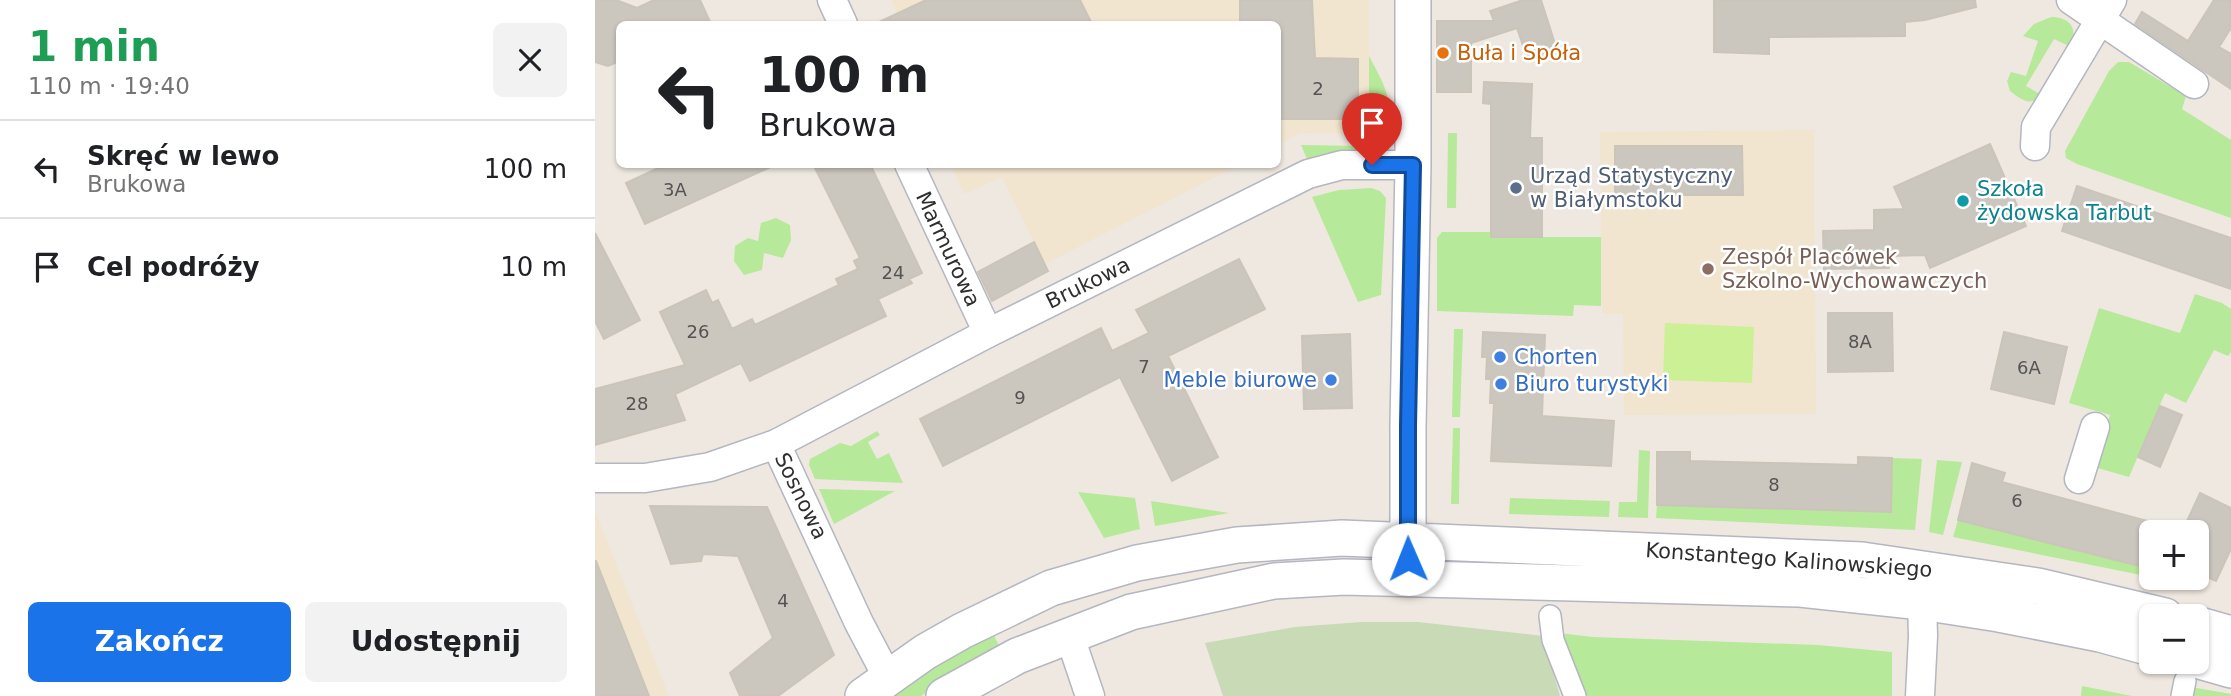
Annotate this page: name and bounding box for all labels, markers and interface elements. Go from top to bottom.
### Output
text: 1 min [28,22,160,71]
button: close [493,23,567,97]
place label: Buła i Spóła [1457,41,1581,65]
marker: Buła i Spóła [1435,45,1451,61]
text: 100 m [759,47,929,104]
icon: left [644,49,735,140]
text: 110 m · 19:40 [28,73,190,99]
house number: 2 [1312,78,1324,99]
pin [1342,93,1402,165]
icon: arrive [1353,104,1391,142]
text: Brukowa [759,106,897,144]
text: Skręć w lewo [87,141,279,171]
icon: left [28,150,66,188]
text: 100 m [484,154,567,184]
place label: Urząd Statystyczny w Białymstoku [1530,164,1733,212]
text: Brukowa [87,171,186,197]
place label: Szkoła żydowska Tarbut [1977,177,2152,225]
house number: 3A [663,179,688,200]
marker: Urząd Statystyczny w Białymstoku [1508,180,1524,196]
street label: Marmurowa [911,188,985,310]
marker: Szkoła żydowska Tarbut [1955,193,1971,209]
place label: Zespół Placówek Szkolno-Wychowawczych [1722,245,1987,293]
icon: arrive [28,248,66,286]
text: Cel podróży [87,252,260,282]
text: 10 m [500,252,567,282]
street label: Brukowa [1042,252,1134,314]
marker: Zespół Placówek Szkolno-Wychowawczych [1700,261,1716,277]
house number: 24 [882,262,904,283]
house number: 26 [687,321,709,342]
house number: 8A [1848,331,1873,352]
place label: Chorten [1514,345,1598,369]
marker: Chorten [1492,349,1508,365]
house number: 7 [1138,356,1150,377]
house number: 6A [2017,357,2042,378]
place label: Meble biurowe [1164,368,1317,392]
marker: Meble biurowe [1323,372,1339,388]
place label: Biuro turystyki [1515,372,1668,396]
marker: Biuro turystyki [1493,376,1509,392]
house number: 9 [1014,387,1026,408]
house number: 28 [626,393,648,414]
street label: Sosnowa [770,449,832,543]
house number: 8 [1768,474,1780,495]
house number: 6 [2011,490,2023,511]
map controls [2139,520,2209,674]
button: + [2139,520,2209,590]
position arrow [1371,522,1445,596]
street label: Konstantego Kalinowskiego [1645,538,1933,582]
house number: 4 [777,590,789,611]
button: Zakończ [28,602,291,682]
button: Udostępnij [305,602,567,682]
button: − [2139,604,2209,674]

